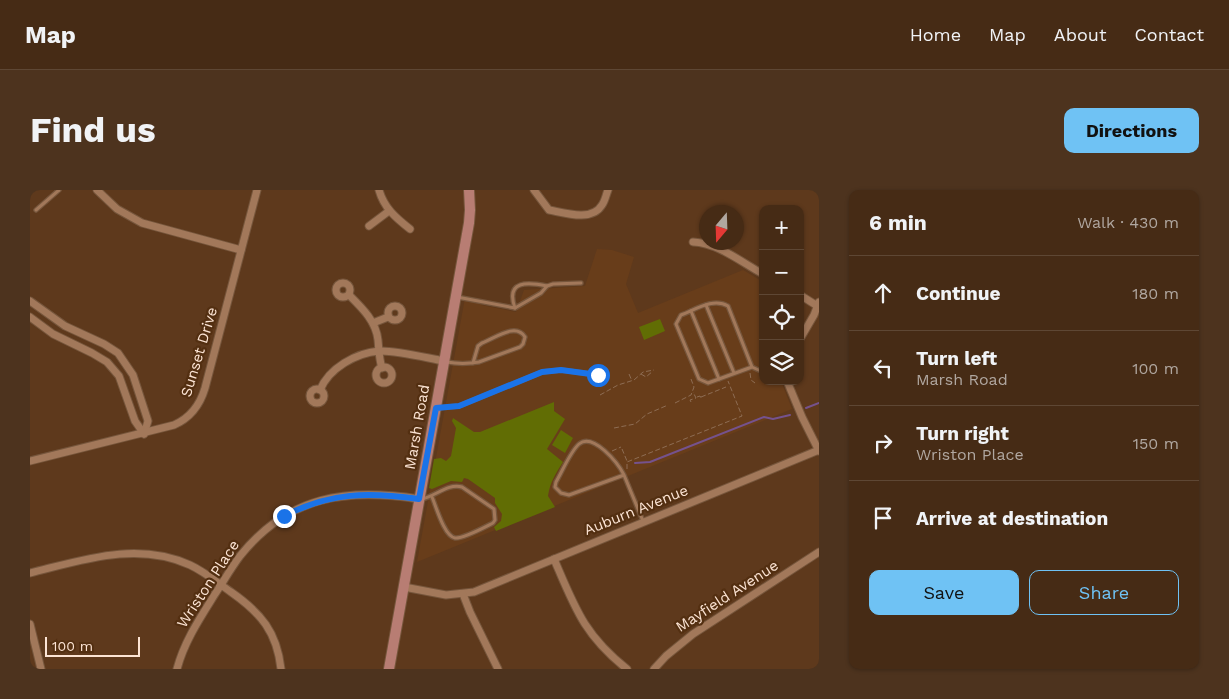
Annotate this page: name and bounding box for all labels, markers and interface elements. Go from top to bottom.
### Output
text: Map [25,21,76,49]
text: Home [910,24,961,45]
text: Map [989,24,1026,45]
text: About [1054,24,1106,45]
text: Contact [1134,24,1204,45]
button: Directions [1064,108,1199,153]
text: Find us [30,109,156,151]
north arrow [699,205,744,250]
map controls [759,205,804,385]
button: + [759,205,804,250]
text: 6 min [869,210,927,235]
text: Walk · 430 m [1077,213,1179,232]
button: − [759,250,804,295]
icon: ahead [869,279,897,307]
text: Continue [916,282,1000,305]
text: 180 m [1132,284,1179,303]
button: locate [759,295,804,340]
street label: Sunset Drive [177,305,221,399]
button: layers [759,340,804,385]
text: Turn left [916,347,997,370]
icon: left [869,354,897,382]
text: 100 m [1132,359,1179,378]
route start [587,364,610,387]
text: Marsh Road [916,370,1008,389]
street label: Marsh Road [401,383,433,471]
text: Turn right [916,422,1009,445]
icon: right [869,429,897,457]
text: 150 m [1133,434,1179,453]
text: Wriston Place [916,445,1024,464]
street label: Auburn Avenue [581,481,691,539]
icon: arrive [869,504,897,532]
route end [273,505,296,528]
text: Arrive at destination [916,507,1108,530]
street label: Wriston Place [173,537,243,631]
street label: Mayfield Avenue [672,556,782,636]
button: Save [869,570,1019,615]
button: Share [1029,570,1179,615]
scale bar [45,634,140,657]
text: 100 m [52,638,93,654]

